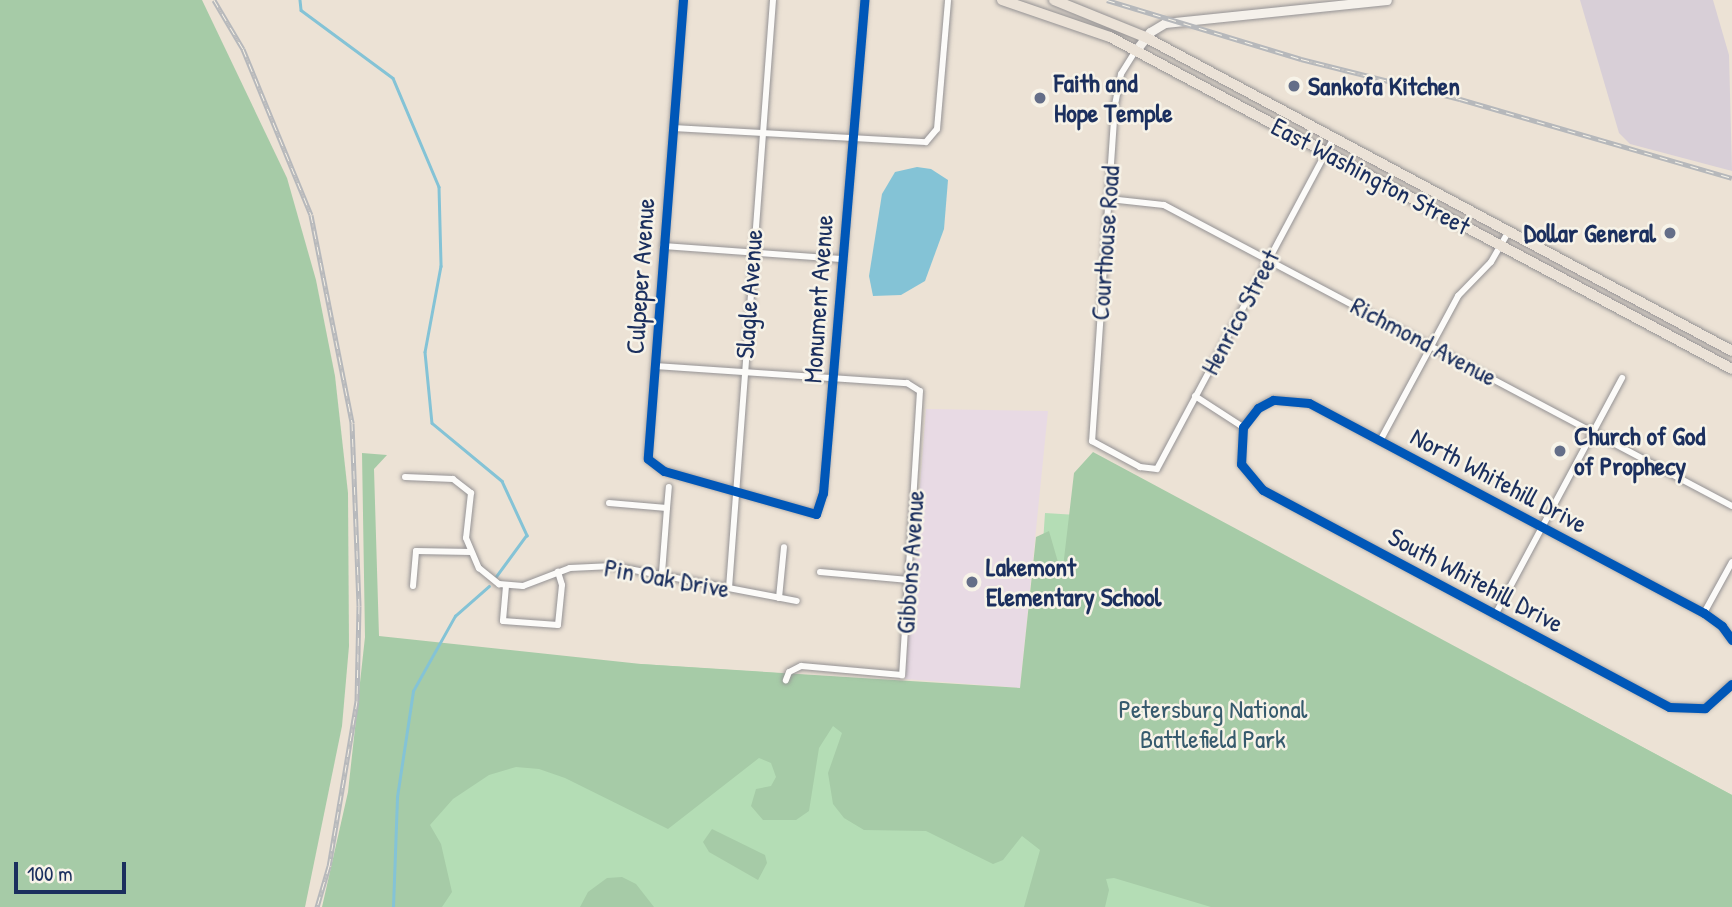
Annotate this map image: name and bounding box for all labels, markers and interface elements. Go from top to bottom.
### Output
place label: Faith and Hope Temple [1054,67,1173,128]
place label: Sankofa Kitchen [1308,70,1460,102]
marker: Sankofa Kitchen [1286,78,1302,94]
marker: Faith and Hope Temple [1032,90,1048,106]
street label: East Washington Street [1266,110,1476,242]
street label: Courthouse Road [1084,165,1126,321]
street label: Culpeper Avenue [619,197,661,355]
street label: Monument Avenue [797,214,839,384]
place label: Dollar General [1524,217,1656,249]
marker: Dollar General [1662,225,1678,241]
street label: Slagle Avenue [729,228,769,360]
street label: Henrico Street [1194,244,1286,380]
street label: Richmond Avenue [1346,290,1502,392]
street label: North Whitehill Drive [1406,420,1592,540]
place label: Church of God of Prophecy [1574,420,1705,481]
marker: Church of God of Prophecy [1552,443,1568,459]
street label: Gibbons Avenue [889,489,931,635]
street label: South Whitehill Drive [1383,521,1569,639]
place label: Lakemont Elementary School [986,551,1161,612]
street label: Pin Oak Drive [602,552,732,604]
marker: Lakemont Elementary School [964,574,980,590]
park label: Petersburg National Battlefield Park [1119,693,1307,754]
scale bar [18,848,130,892]
text: 100 m [27,859,73,888]

